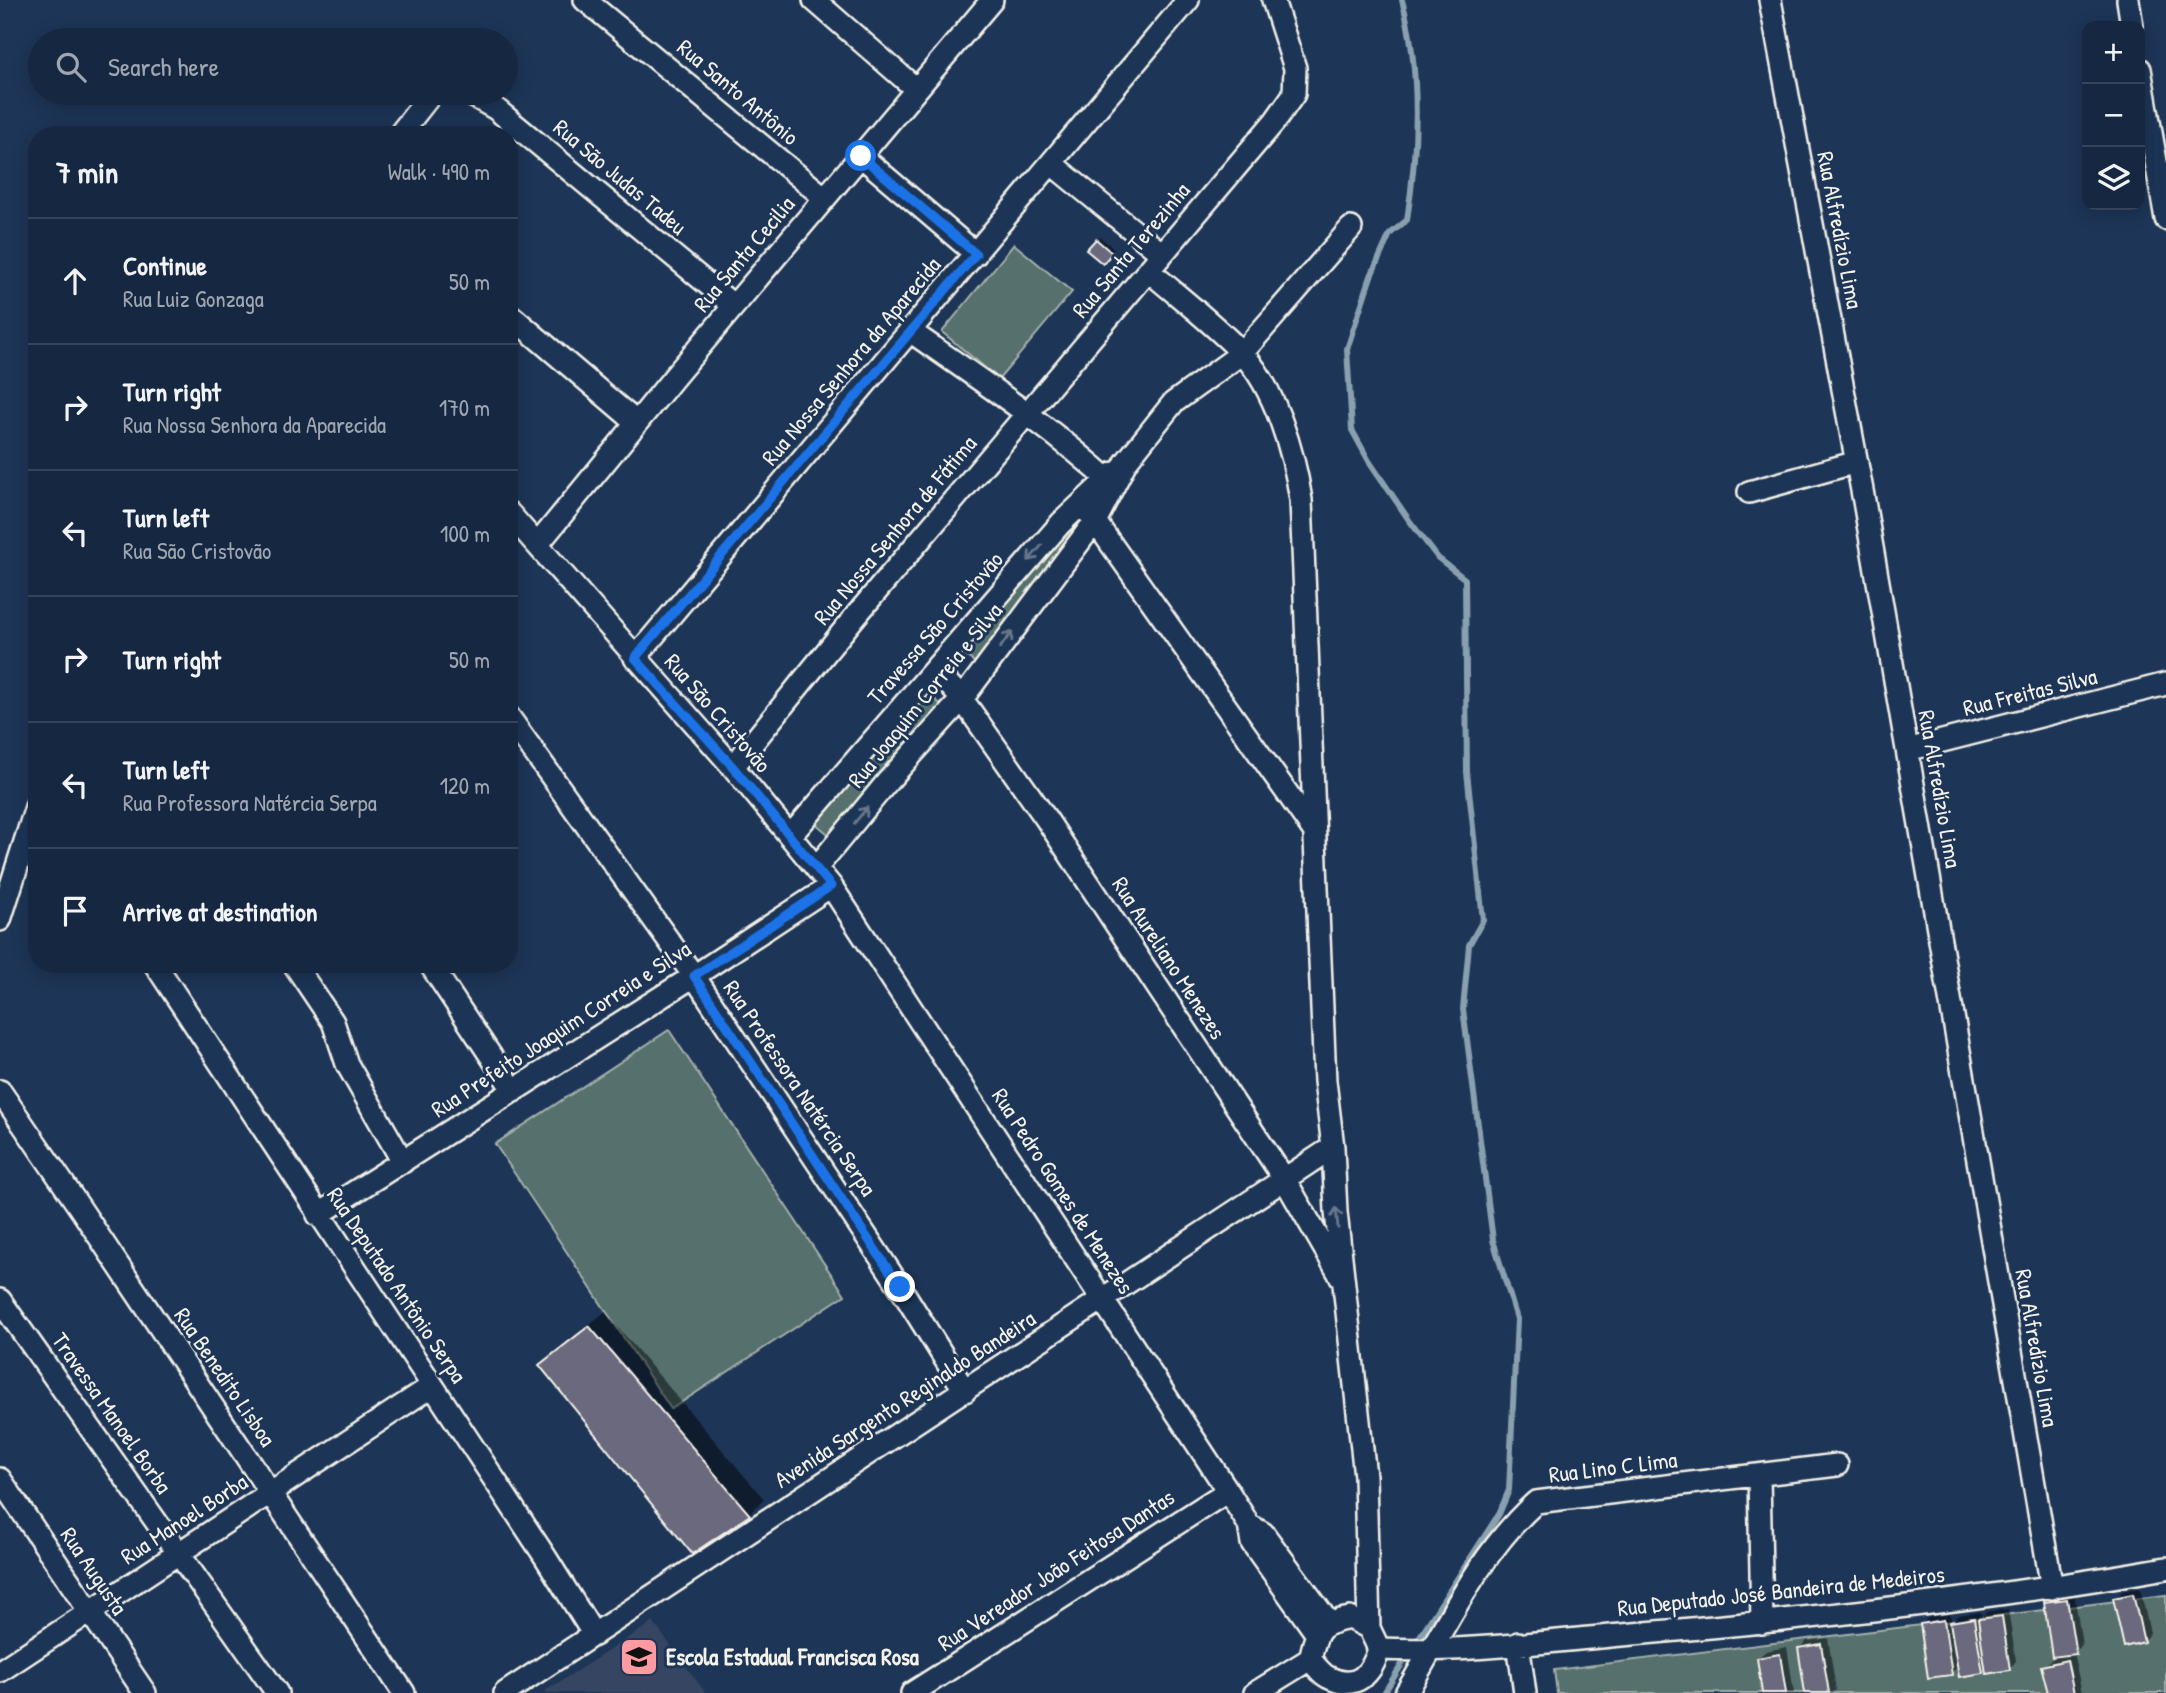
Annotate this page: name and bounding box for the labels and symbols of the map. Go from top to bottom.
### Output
street label: Rua Santo Antônio [671,32,806,152]
street label: Rua São Judas Tadeu [547,112,693,242]
route start [845,140,876,171]
street label: Rua Alfredízio Lima [1810,149,1871,311]
street label: Rua Santa Terezinha [1065,175,1197,324]
street label: Rua Santa Cecilia [686,189,801,318]
street label: Rua Nossa Senhora da Aparecida [754,250,947,471]
street label: Rua Nossa Senhora de Fátima [806,428,983,631]
one-way arrow [1027,544,1043,562]
street label: Travessa São Cristovão [860,545,1010,711]
street label: Rua Joaquim Correia e Silva [840,596,1009,794]
one-way arrow [999,631,1013,650]
street label: Rua São Cristovão [658,647,779,779]
street label: Rua Freitas Silva [1960,660,2100,723]
street label: Rua Alfredízio Lima [1911,708,1970,870]
one-way arrow [853,806,868,824]
street label: Rua Aureliano Menezes [1105,871,1234,1045]
street label: Rua Prefeito Joaquim Correia e Silva [425,933,696,1124]
street label: Rua Professora Natércia Serpa [717,974,884,1202]
street label: Rua Pedro Gomes de Menezes [985,1082,1142,1300]
street label: Rua Deputado Antônio Serpa [320,1181,475,1389]
one-way arrow [1330,1207,1343,1229]
street label: Rua Alfredízio Lima [2008,1267,2067,1429]
route end [884,1271,915,1302]
street label: Rua Benedito Lisboa [167,1301,283,1452]
street label: Avenida Sargento Reginaldo Bandeira [768,1302,1041,1495]
street label: Travessa Manoel Borba [45,1326,180,1500]
street label: Rua Lino C Lima [1547,1443,1679,1490]
street label: Rua Manoel Borba [114,1466,253,1571]
street label: Rua Vereador João Feitosa Dantas [931,1481,1180,1658]
street label: Rua Augusta [54,1521,135,1621]
street label: Rua Deputado José Bandeira de Medeiros [1616,1558,1946,1623]
school or university icon: Escola Estadual Francisca Rosa [618,1636,660,1678]
place label: Escola Estadual Francisca Rosa [666,1641,919,1672]

